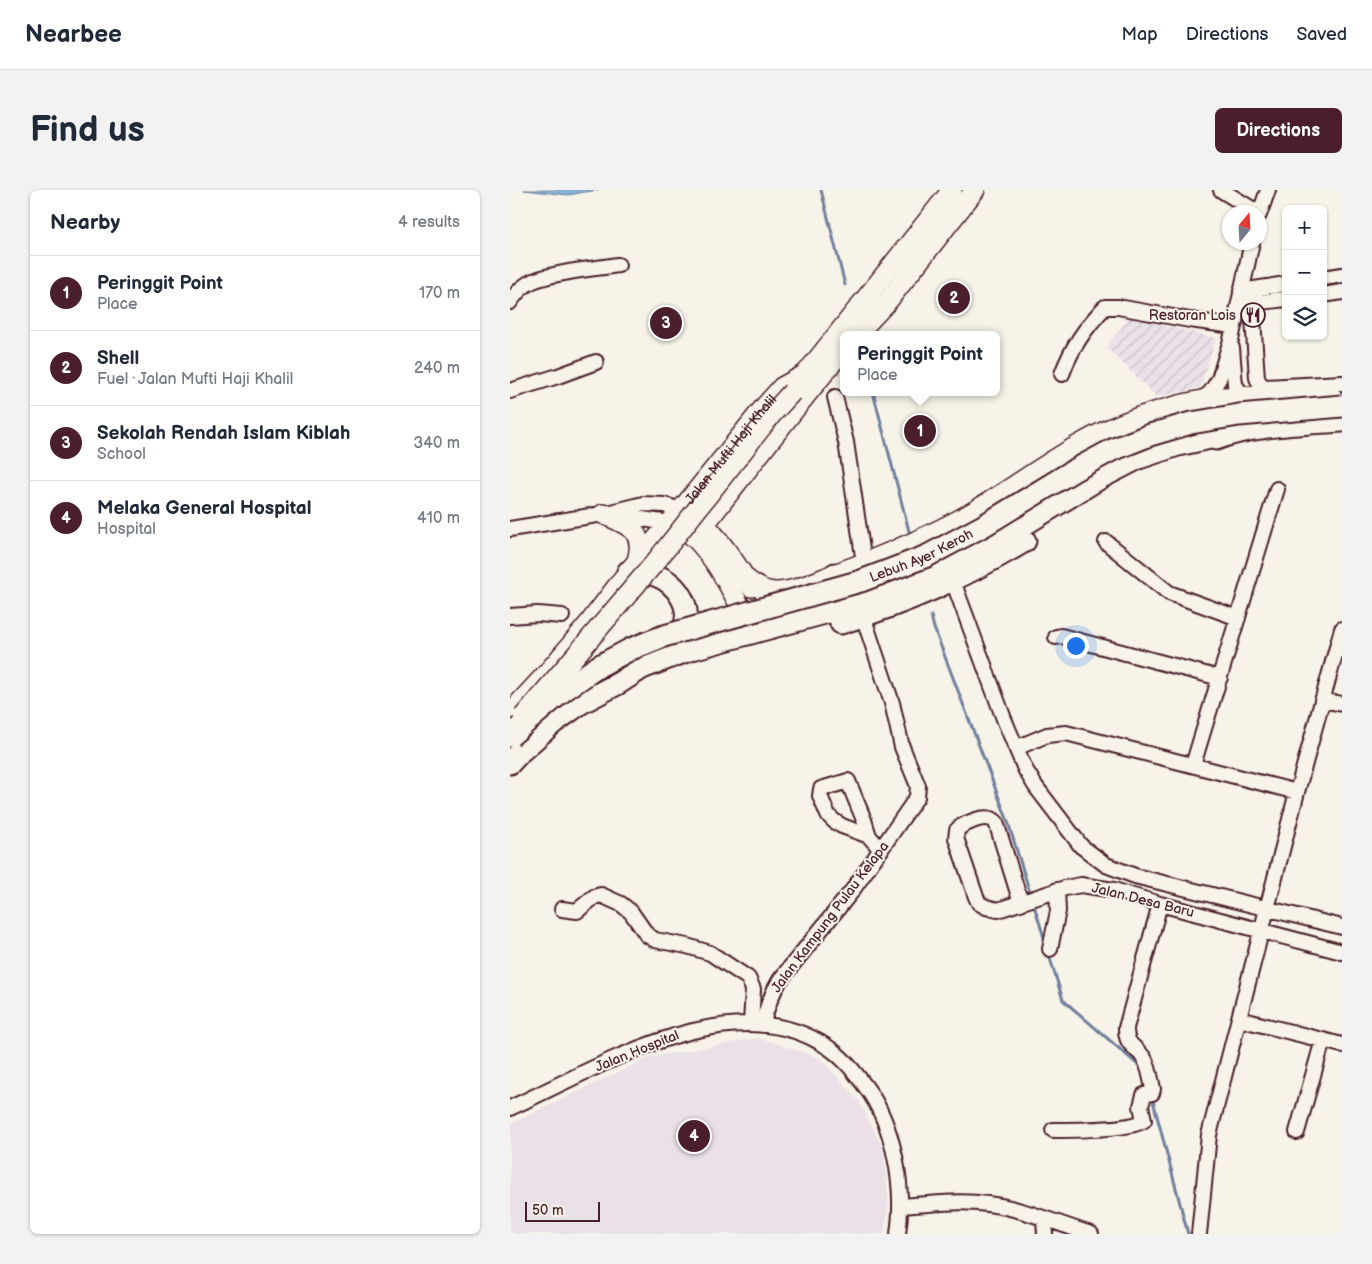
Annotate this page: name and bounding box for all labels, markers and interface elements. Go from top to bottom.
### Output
text: Nearbee [25,20,122,49]
text: Map [1122,24,1158,45]
text: Directions [1186,24,1268,45]
text: Saved [1296,24,1347,45]
button: Directions [1215,108,1342,153]
text: Find us [30,109,145,152]
north arrow [1222,205,1267,250]
map controls [1282,205,1327,340]
button: + [1282,205,1327,250]
text: Nearby [50,210,120,235]
text: 4 results [398,213,460,232]
button: − [1282,250,1327,295]
text: Peringgit Point [97,272,223,295]
pin: 2 [938,279,970,317]
text: 1 [63,284,69,303]
text: 170 m [419,284,460,303]
text: Place [97,295,138,314]
button: layers [1282,295,1327,340]
restaurant icon: Restoran Lois [1240,302,1266,328]
pin: 3 [650,304,682,342]
place label: Restoran Lois [1149,307,1236,324]
popup [840,331,1000,396]
text: Peringgit Point [857,343,983,366]
text: Shell [97,347,139,370]
text: 2 [61,359,71,378]
text: 240 m [414,359,460,378]
text: Place [857,366,898,385]
text: Fuel · Jalan Mufti Haji Khalil [97,370,293,389]
street label: Jalan Mufti Haji Khalil [681,391,780,507]
pin: 1 [904,412,936,450]
text: Sekolah Rendah Islam Kiblah [97,422,350,445]
text: 3 [61,434,71,453]
text: 340 m [413,434,460,453]
text: School [97,445,146,464]
text: Melaka General Hospital [97,497,311,520]
text: 4 [61,509,71,528]
text: 410 m [417,509,460,528]
text: Hospital [97,520,156,539]
street label: Lebuh Ayer Keroh [867,524,976,586]
your location [1063,633,1089,659]
street label: Jalan Kampung Pulau Kelapa [768,838,892,996]
street label: Jalan Desa Baru [1090,879,1196,921]
street label: Jalan Hospital [593,1026,681,1076]
pin: 4 [678,1117,710,1155]
scale bar [525,1199,600,1222]
text: 50 m [532,1202,564,1219]

